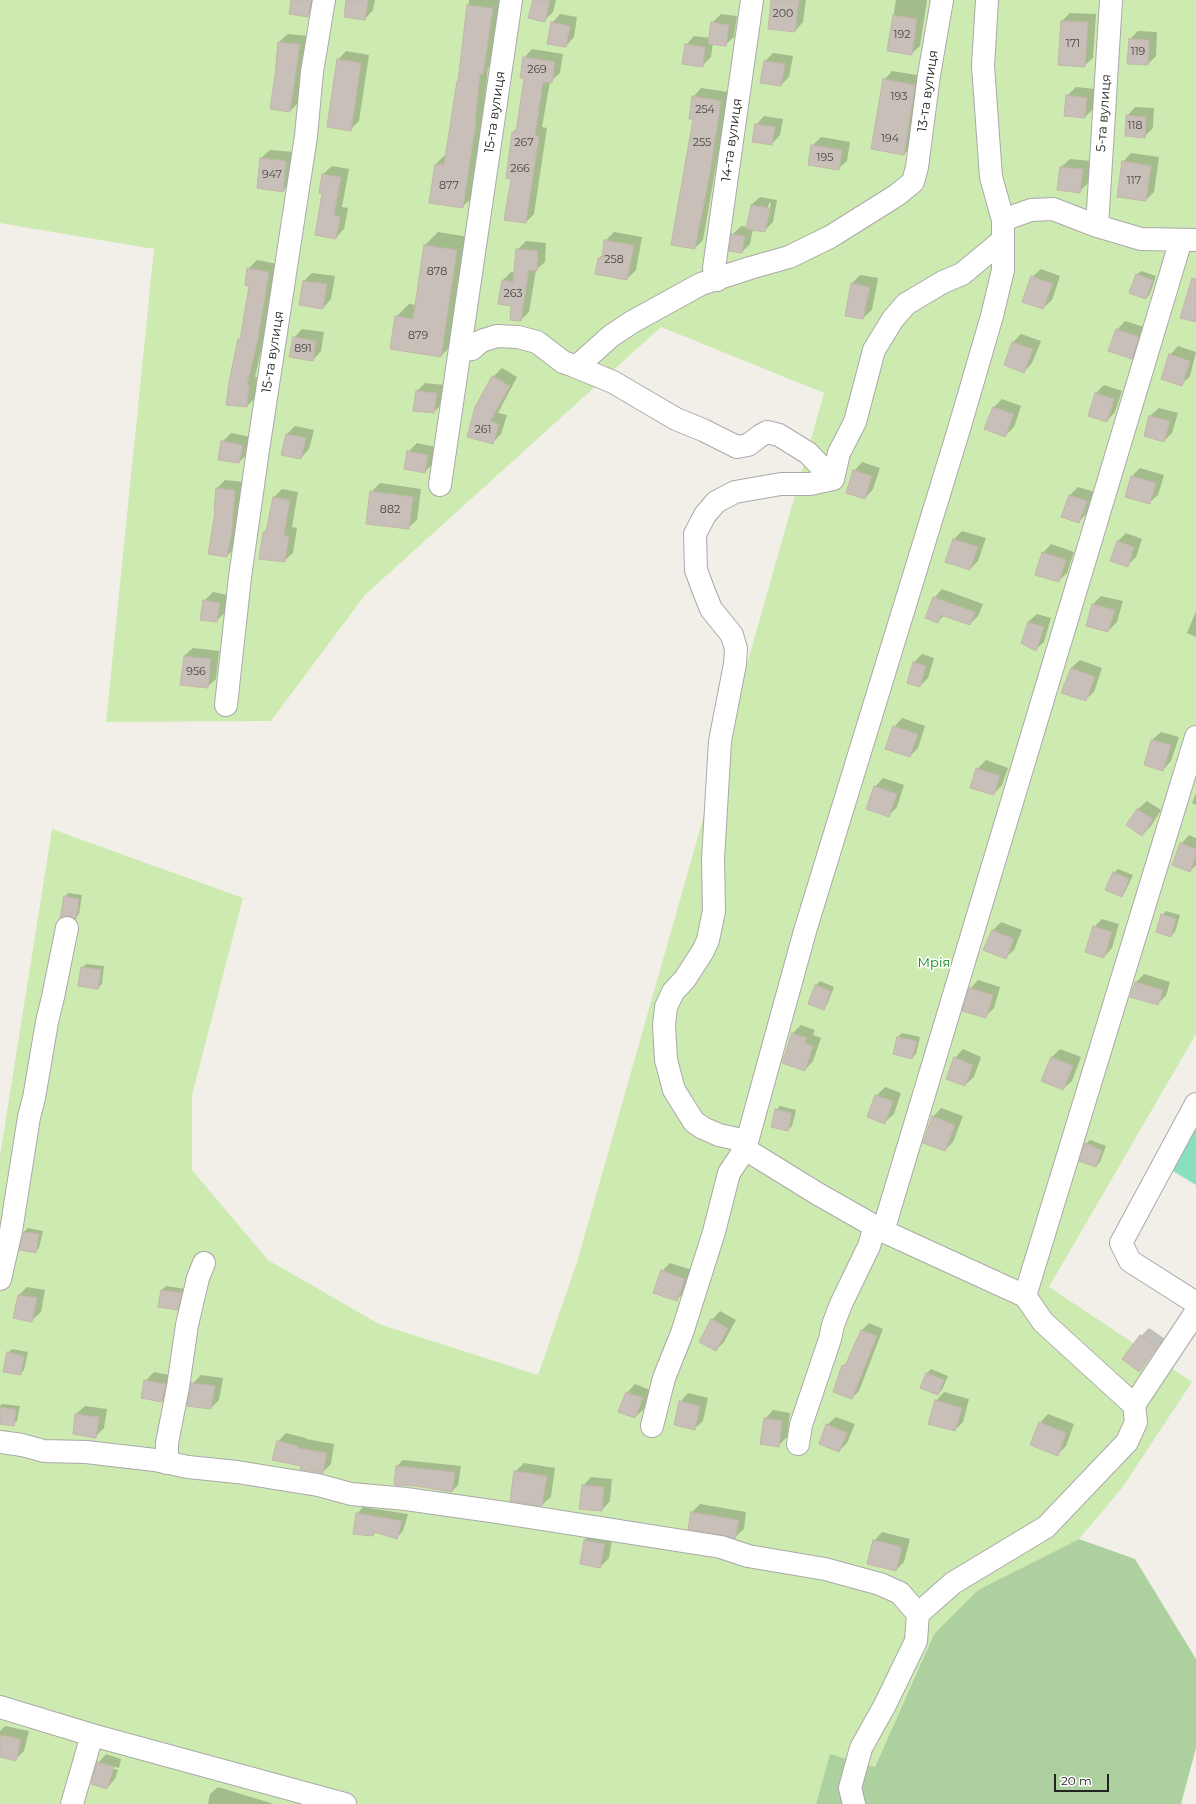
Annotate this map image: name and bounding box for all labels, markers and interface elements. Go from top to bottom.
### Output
house number: 200 [773,7,793,21]
house number: 192 [894,28,910,42]
house number: 171 [1066,37,1080,51]
house number: 119 [1131,45,1145,59]
street label: 13-та вулиця [915,49,941,133]
house number: 269 [527,63,547,77]
street label: 15-та вулиця [482,70,508,154]
street label: 5-та вулиця [1094,74,1114,152]
house number: 193 [891,90,907,104]
street label: 14-та вулиця [718,97,746,183]
house number: 254 [695,103,715,117]
house number: 118 [1128,119,1142,133]
house number: 194 [881,132,899,146]
house number: 267 [514,136,534,150]
house number: 255 [693,136,711,150]
house number: 195 [817,151,833,165]
house number: 266 [510,162,530,176]
house number: 947 [262,168,282,182]
house number: 117 [1127,174,1141,188]
house number: 877 [439,179,459,193]
house number: 258 [604,253,624,267]
house number: 878 [427,265,447,279]
house number: 263 [503,287,523,301]
street label: 15-та вулиця [259,310,287,394]
house number: 879 [408,329,428,343]
house number: 891 [294,342,312,356]
house number: 261 [475,423,491,437]
house number: 882 [380,503,400,517]
house number: 956 [186,665,206,679]
park label: Мрія [918,955,950,971]
scale bar [1056,1766,1111,1792]
text: 20 m [1061,1773,1092,1788]

